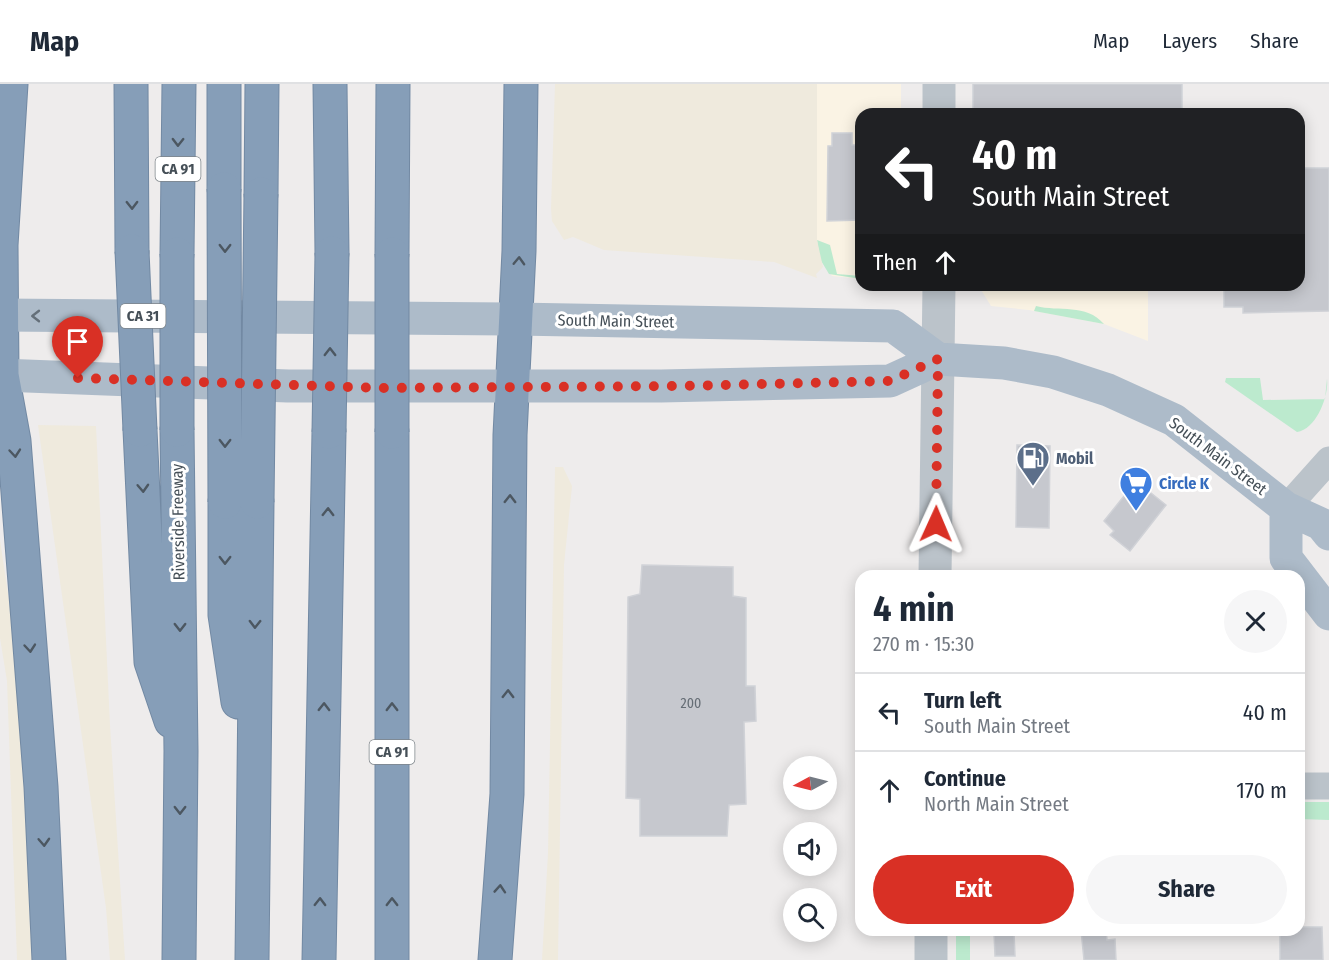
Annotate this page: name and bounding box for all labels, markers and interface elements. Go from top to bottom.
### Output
text: Map [30,25,79,58]
text: Map [1093,28,1129,54]
text: Layers [1162,28,1217,54]
text: Share [1250,28,1299,54]
text: 40 m [972,130,1057,180]
icon: left [873,132,951,210]
one-way arrow [172,138,184,147]
road number: CA 91 [156,157,201,181]
text: South Main Street [972,181,1169,213]
one-way arrow [126,201,138,210]
one-way arrow [219,243,231,252]
icon: ahead [929,246,962,279]
text: Then [873,249,917,276]
one-way arrow [512,256,525,265]
road number: CA 31 [120,304,166,328]
one-way arrow [32,310,41,322]
street label: South Main Street [557,310,675,332]
pin [52,316,103,378]
icon: arrive [61,325,94,358]
one-way arrow [324,348,336,357]
street label: South Main Street [1166,413,1271,499]
one-way arrow [219,438,231,447]
fuel station icon: Mobil [1015,440,1051,487]
one-way arrow [8,449,21,458]
place label: Mobil [1056,449,1094,468]
street label: Riverside Freeway [167,463,189,580]
supermarket icon: Circle K [1118,465,1154,512]
place label: Circle K [1159,474,1210,493]
one-way arrow [136,484,149,493]
position arrow [904,492,968,556]
one-way arrow [504,495,516,504]
one-way arrow [321,507,334,516]
one-way arrow [219,556,231,565]
text: 4 min [873,587,955,631]
button: close [1224,590,1287,653]
one-way arrow [249,619,261,628]
one-way arrow [174,623,186,632]
text: 270 m · 15:30 [873,632,975,656]
one-way arrow [23,643,36,652]
text: Turn left [924,687,1002,714]
one-way arrow [502,690,514,699]
house number: 200 [681,695,701,712]
icon: left [873,696,906,729]
text: 40 m [1243,699,1287,726]
one-way arrow [318,702,330,711]
one-way arrow [386,702,398,711]
text: South Main Street [924,714,1070,738]
road number: CA 91 [370,740,414,764]
north arrow [783,756,837,810]
map controls [783,756,837,942]
text: Continue [924,765,1006,792]
icon: ahead [873,774,906,807]
text: 170 m [1236,777,1287,804]
text: North Main Street [924,792,1069,816]
one-way arrow [174,805,186,814]
button: sound [783,822,837,876]
one-way arrow [37,838,50,847]
button: Exit [873,855,1074,924]
button: Share [1086,855,1287,924]
one-way arrow [493,885,506,894]
button: search [783,888,837,942]
one-way arrow [314,897,326,906]
one-way arrow [386,897,398,906]

